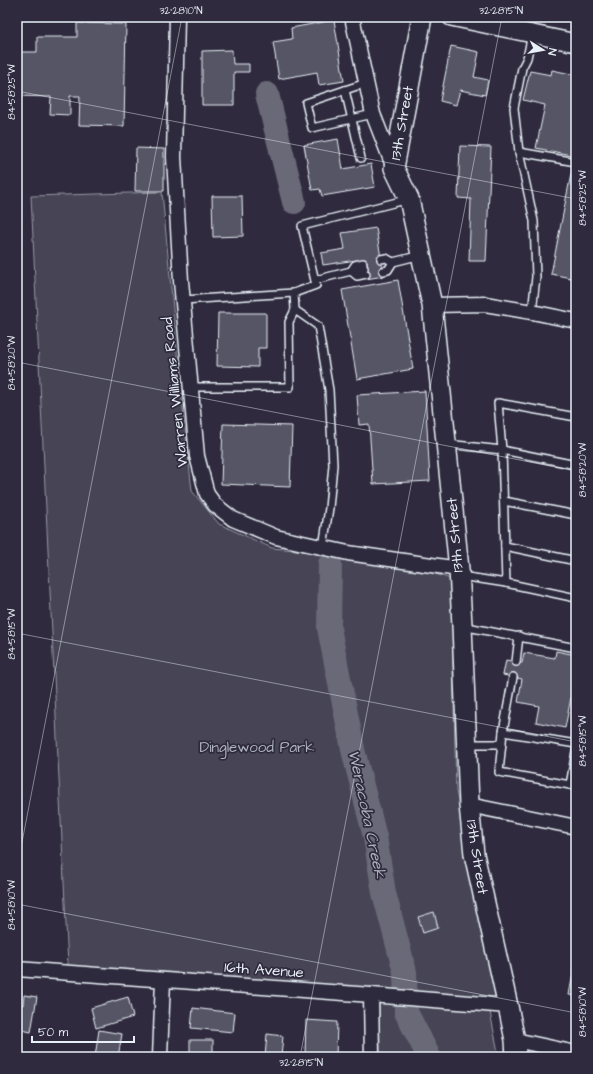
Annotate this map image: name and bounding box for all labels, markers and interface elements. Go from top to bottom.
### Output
text: 32°28'10"N [159,4,203,18]
text: 32°28'15"N [479,4,523,18]
north arrow [523,30,563,70]
text: N [544,47,560,57]
text: 84°58'25"W [5,64,19,120]
street label: 13th Street [385,84,419,162]
text: 84°58'25"W [576,170,590,226]
street label: Warren Williams Road [157,316,193,468]
text: 84°58'20"W [5,335,19,390]
text: 84°58'20"W [576,442,590,497]
street label: 13th Street [441,497,469,573]
text: 84°58'15"W [5,608,19,659]
text: 84°58'15"W [576,715,590,766]
park label: Dinglewood Park [199,737,315,759]
water label: Weracoba Creek [343,748,392,881]
street label: 13th Street [461,818,493,896]
text: 84°58'10"W [5,879,19,930]
street label: 16th Avenue [224,957,304,983]
text: 84°58'10"W [576,986,590,1037]
scale bar [32,1018,134,1044]
text: 50 m [38,1024,69,1041]
text: 32°28'15"N [279,1056,323,1070]

